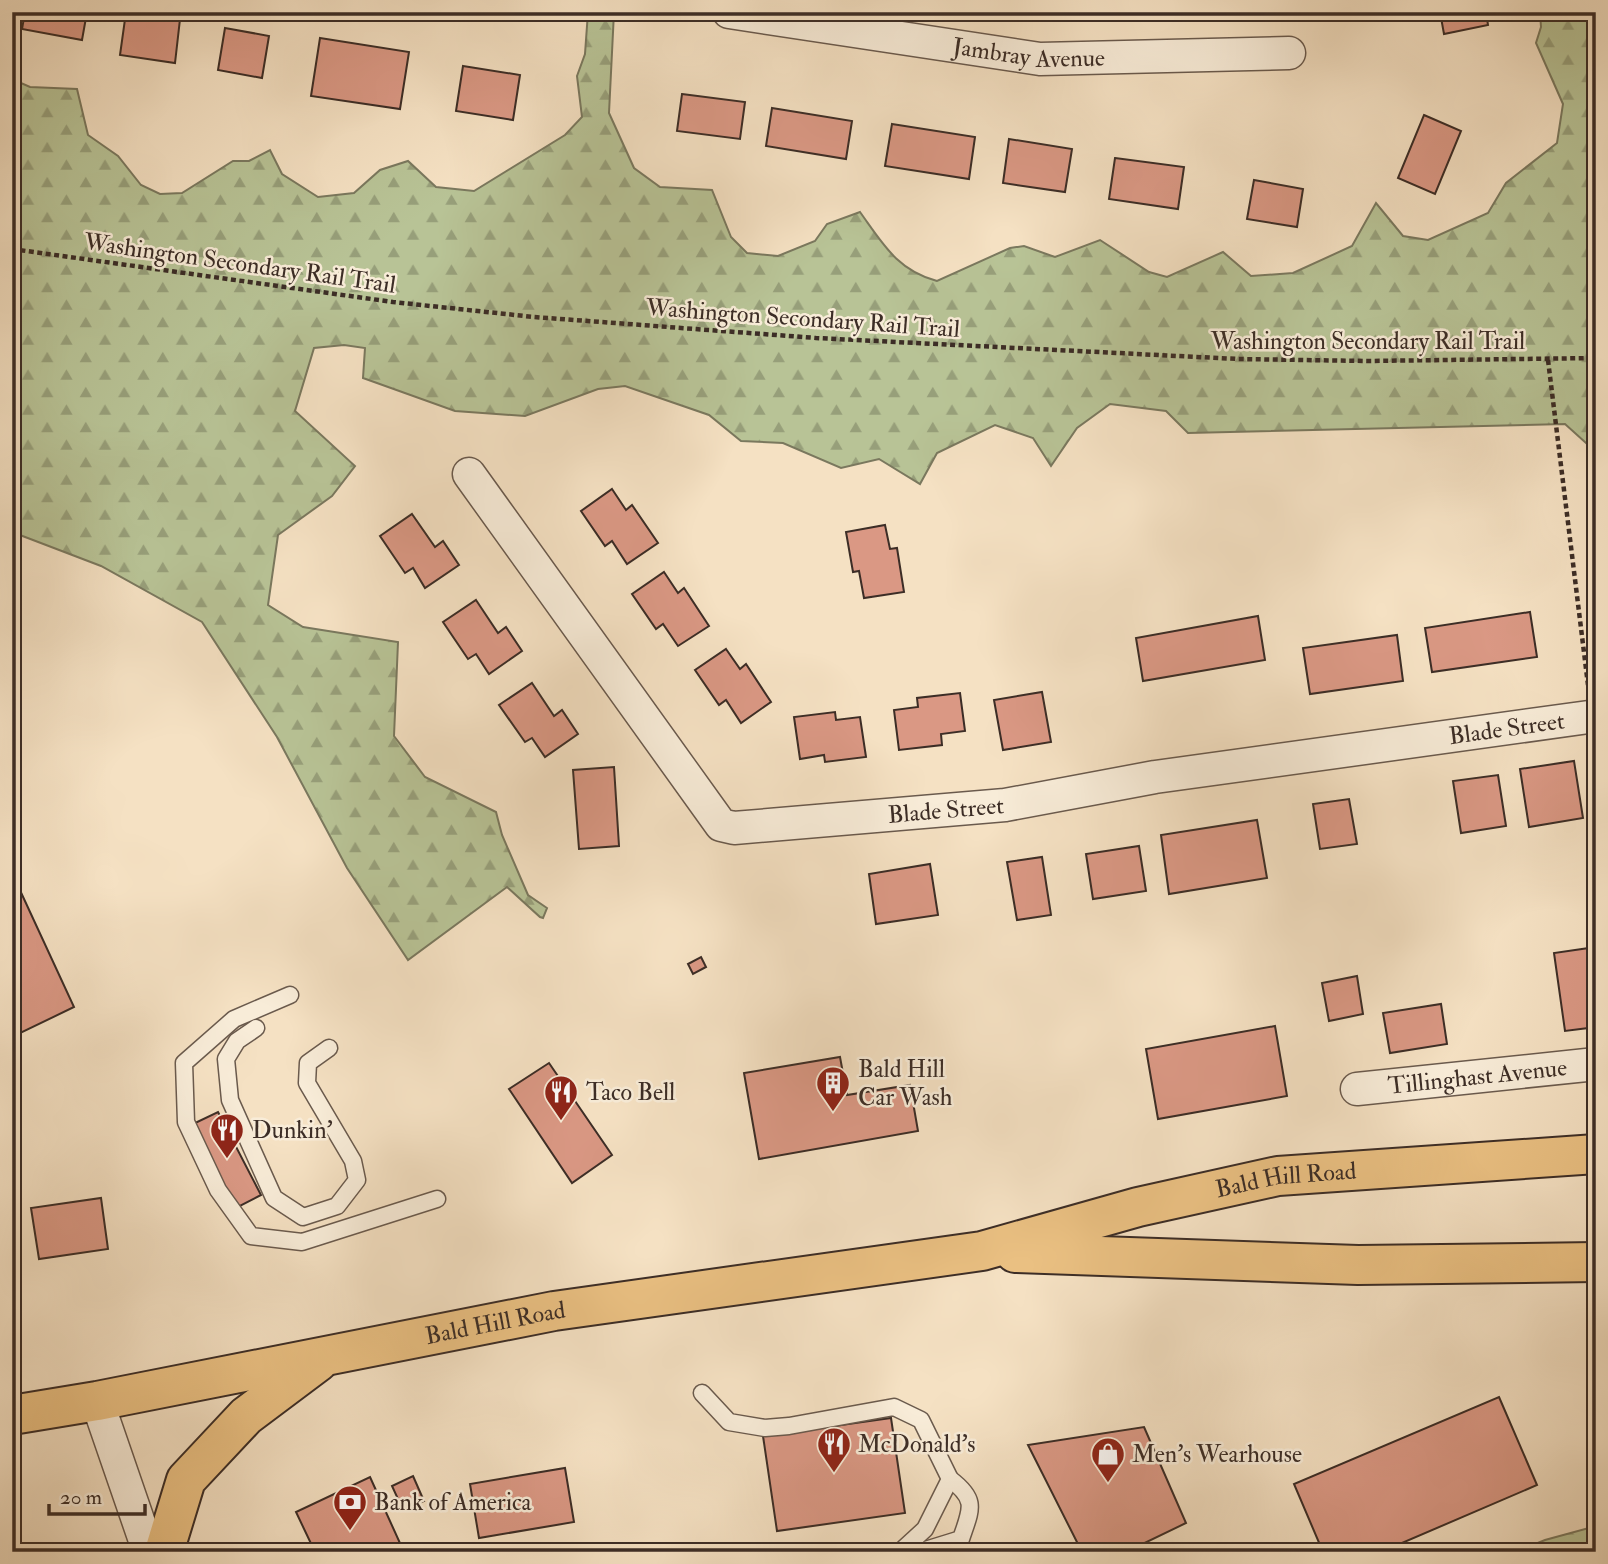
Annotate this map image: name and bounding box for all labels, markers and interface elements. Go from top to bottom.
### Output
street label: Jambray Avenue [950,31,1105,75]
street label: Washington Secondary Rail Trail [81,226,398,301]
street label: Washington Secondary Rail Trail [644,292,961,345]
street label: Washington Secondary Rail Trail [1210,326,1525,357]
street label: Blade Street [1447,705,1567,752]
street label: Blade Street [887,790,1005,831]
street label: Tillinghast Avenue [1386,1052,1568,1102]
place label: Bald Hill Car Wash [858,1054,953,1113]
building icon: Bald Hill Car Wash [814,1064,852,1113]
restaurant icon: Taco Bell [542,1073,580,1122]
place label: Taco Bell [586,1077,675,1108]
restaurant icon: Dunkin' [208,1111,246,1160]
place label: Dunkin' [252,1115,333,1146]
street label: Bald Hill Road [1213,1156,1358,1205]
street label: Bald Hill Road [423,1295,567,1352]
restaurant icon: McDonald's [815,1425,853,1474]
place label: McDonald's [858,1429,976,1460]
shop icon: Men's Wearhouse [1089,1435,1127,1484]
place label: Men's Wearhouse [1132,1439,1302,1470]
scale bar [49,1473,145,1517]
bank icon: Bank of America [331,1483,369,1532]
text: 20 m [60,1484,102,1511]
place label: Bank of America [374,1487,533,1518]

